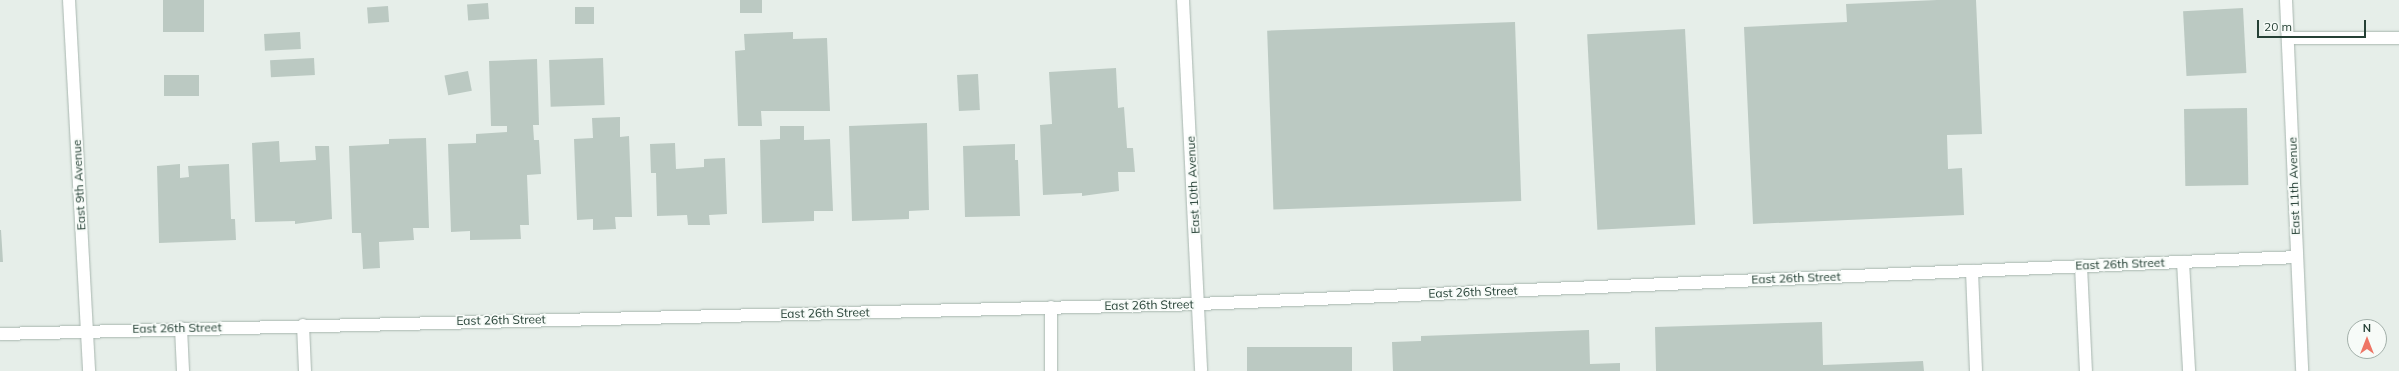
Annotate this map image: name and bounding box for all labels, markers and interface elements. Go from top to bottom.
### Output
scale bar [2259,12,2368,38]
text: 20 m [2264,19,2292,34]
street label: East 10th Avenue [1183,136,1203,234]
street label: East 11th Avenue [2285,137,2303,235]
street label: East 9th Avenue [69,139,89,231]
street label: East 26th Street [2075,255,2165,273]
street label: East 26th Street [1751,269,1841,287]
street label: East 26th Street [1428,283,1518,301]
street label: East 26th Street [1104,297,1194,313]
street label: East 26th Street [780,305,870,321]
street label: East 26th Street [456,312,546,328]
north arrow [2347,319,2387,359]
street label: East 26th Street [132,320,222,336]
text: N [2363,321,2371,335]

